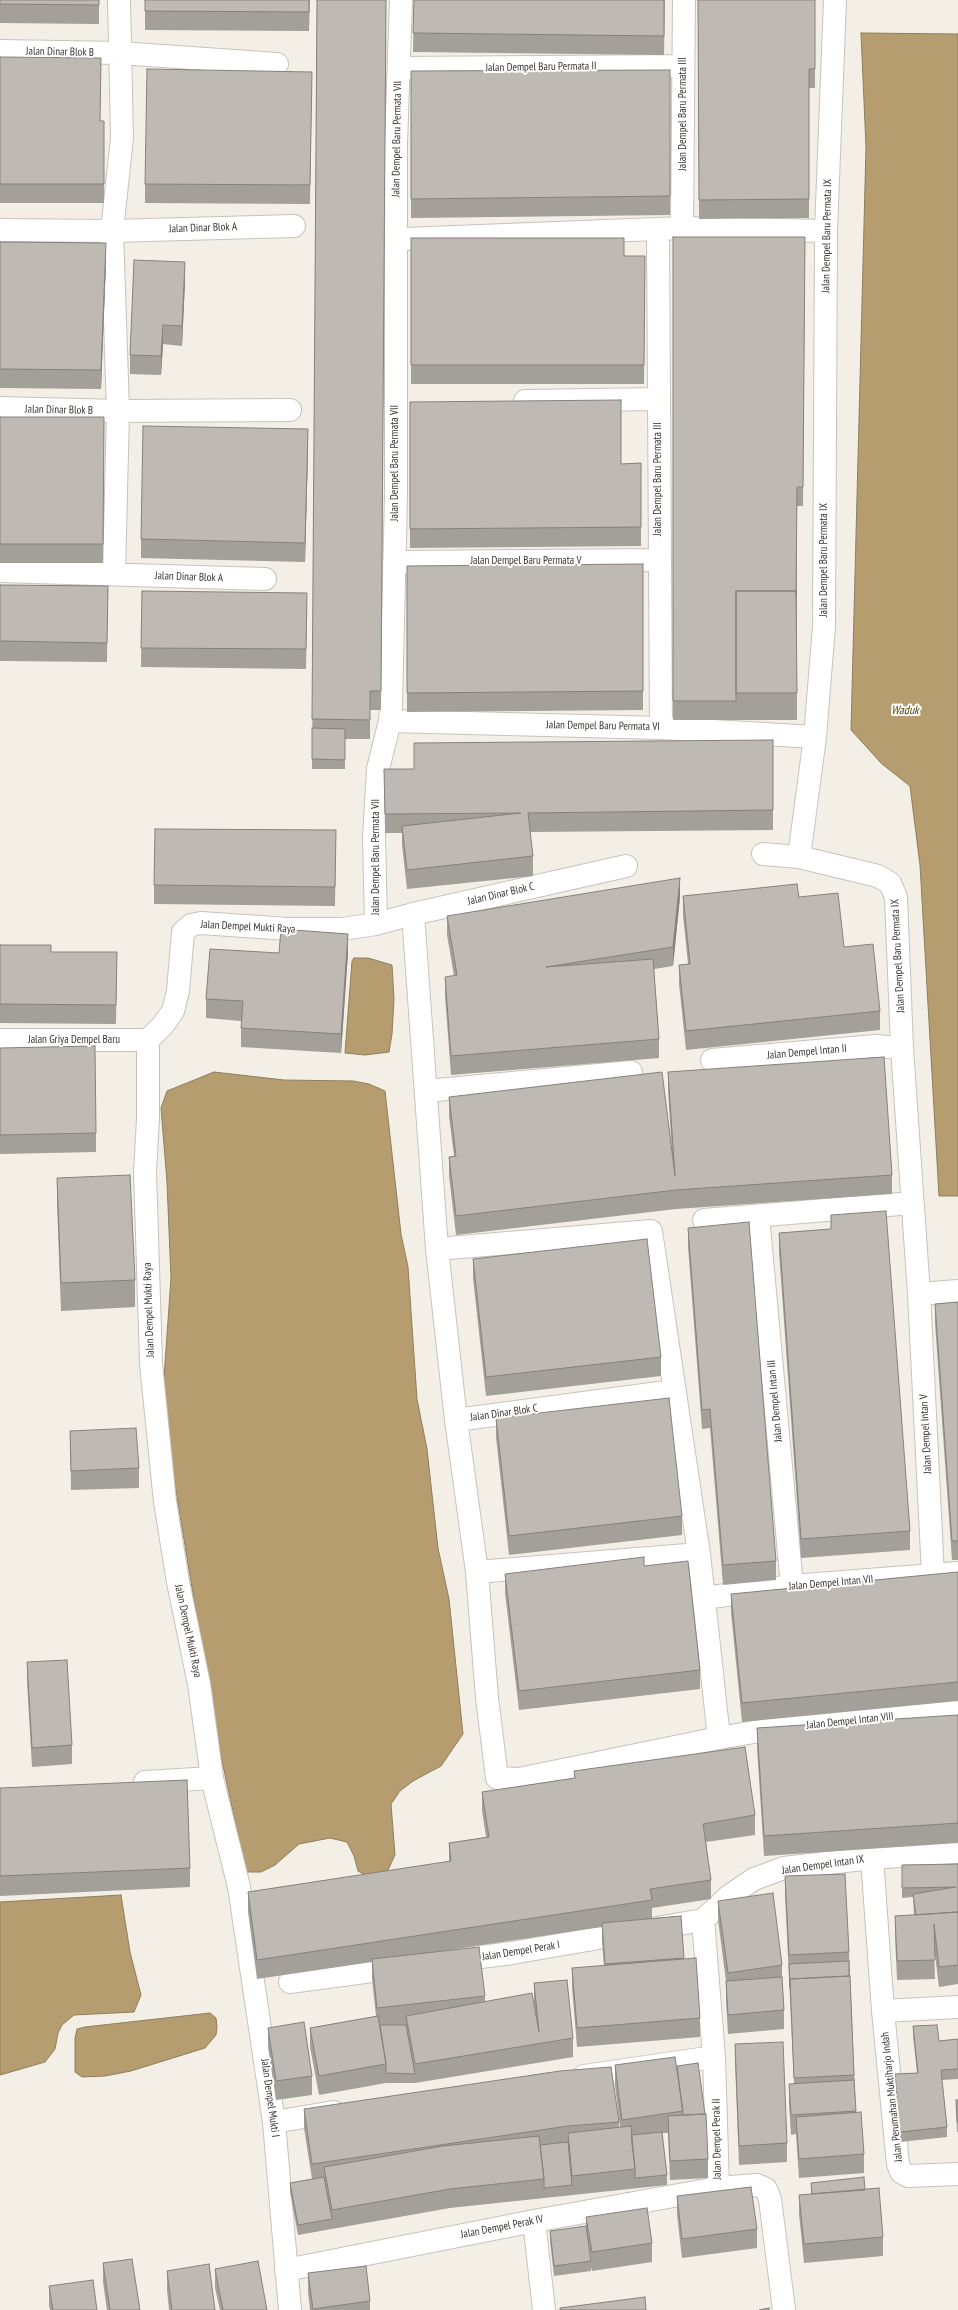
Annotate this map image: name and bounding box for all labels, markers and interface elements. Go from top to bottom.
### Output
street label: Jalan Dinar Blok B [26,45,94,59]
street label: Jalan Dempel Baru Permata III [676,57,690,171]
street label: Jalan Dempel Baru Permata II [485,59,597,75]
street label: Jalan Dempel Baru Permata VII [389,81,405,197]
street label: Jalan Dempel Baru Permata IX [819,179,835,293]
street label: Jalan Dinar Blok A [169,220,237,236]
street label: Jalan Dinar Blok B [25,403,93,417]
street label: Jalan Dempel Baru Permata VII [388,405,402,521]
street label: Jalan Dempel Baru Permata III [651,422,665,536]
street label: Jalan Dempel Baru Permata IX [817,503,831,617]
street label: Jalan Dempel Baru Permata V [470,554,582,568]
street label: Jalan Dinar Blok A [155,569,223,585]
water label: Waduk [891,704,919,718]
street label: Jalan Dempel Baru Permata VI [546,718,660,734]
street label: Jalan Dempel Baru Permata VII [369,799,383,915]
street label: Jalan Dinar Blok C [466,880,536,908]
street label: Jalan Dempel Baru Permata IX [888,899,908,1013]
street label: Jalan Dempel Mukti Raya [200,918,296,936]
street label: Jalan Griya Dempel Baru [28,1033,120,1047]
street label: Jalan Dempel Intan II [767,1042,847,1062]
street label: Jalan Dempel Mukti Raya [141,1262,157,1358]
street label: Jalan Dempel Intan III [765,1359,785,1443]
street label: Jalan Dempel Intan V [917,1394,935,1474]
street label: Jalan Dinar Blok C [469,1402,539,1424]
street label: Jalan Dempel Intan VII [788,1573,874,1593]
street label: Jalan Dempel Mukti Raya [172,1583,204,1679]
street label: Jalan Dempel Intan VIII [806,1710,894,1732]
street label: Jalan Dempel Intan IX [781,1853,865,1877]
street label: Jalan Dempel Perak I [481,1938,561,1964]
street label: Jalan Perumahan Muktiharjo Indah [879,2031,905,2163]
street label: Jalan Dempel Mukti I [258,2058,282,2138]
street label: Jalan Dempel Perak II [710,2098,724,2180]
street label: Jalan Dempel Perak IV [460,2213,544,2241]

